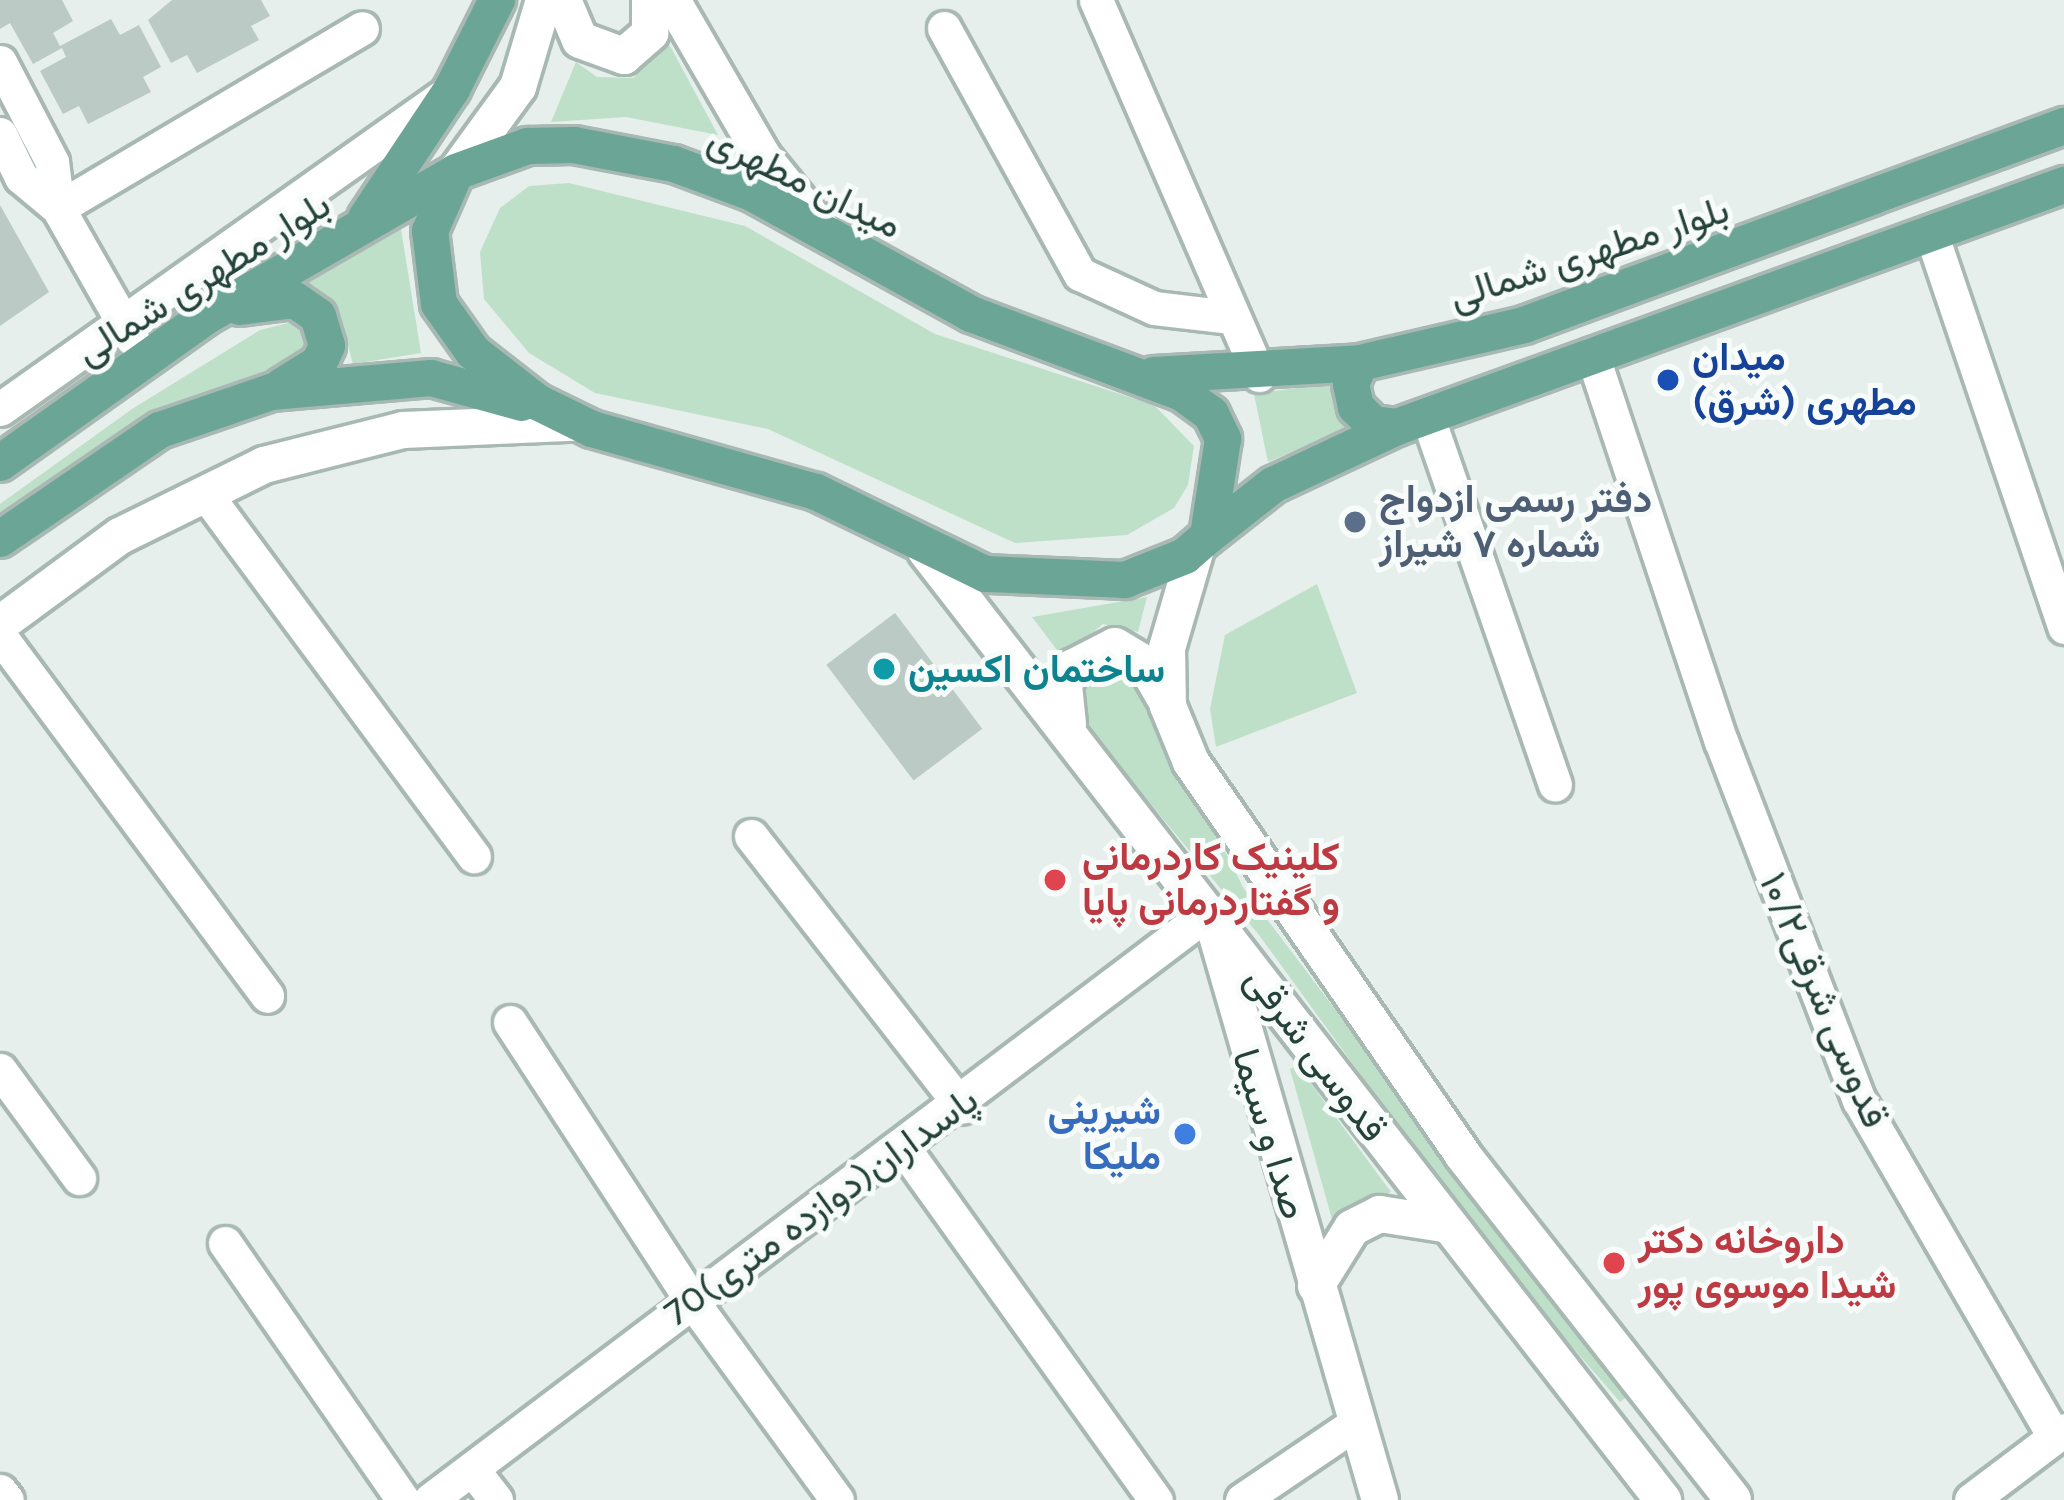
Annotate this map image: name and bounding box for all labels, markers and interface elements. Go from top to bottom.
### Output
street label: میدان مطهری [701,115,909,249]
street label: بلوار مطهری شمالی [67,181,339,375]
street label: بلوار مطهرى شمالى [1443,186,1735,320]
place label: میدان مطهری (شرق) [1692,335,1917,426]
marker: میدان مطهری (شرق) [1655,367,1681,393]
place label: دفتر رسمی ازدواج شماره ۷ شیراز [1379,477,1652,568]
marker: دفتر رسمی ازدواج شماره ۷ شیراز [1342,509,1368,535]
place label: ساختمان اکسین [908,646,1165,692]
marker: ساختمان اکسین [871,656,897,682]
place label: کلینیک کاردرمانی و گفتاردرمانی پایا [1082,835,1340,926]
marker: کلینیک کاردرمانی و گفتاردرمانی پایا [1039,864,1071,896]
street label: قدوسی شرقی۱۰/۲ [1749,865,1899,1135]
street label: قدوسی شرقی [1235,957,1397,1151]
street label: صدا و سیما [1222,1043,1318,1225]
street label: 70پاسداران(دوازده متری) [655,1076,987,1336]
place label: شیرینى ملیکا [1048,1089,1161,1180]
marker: شیرینى ملیکا [1172,1121,1198,1147]
place label: داروخانه دکتر شیدا موسوی پور [1638,1218,1896,1309]
marker: داروخانه دکتر شیدا موسوی پور [1601,1250,1627,1276]

